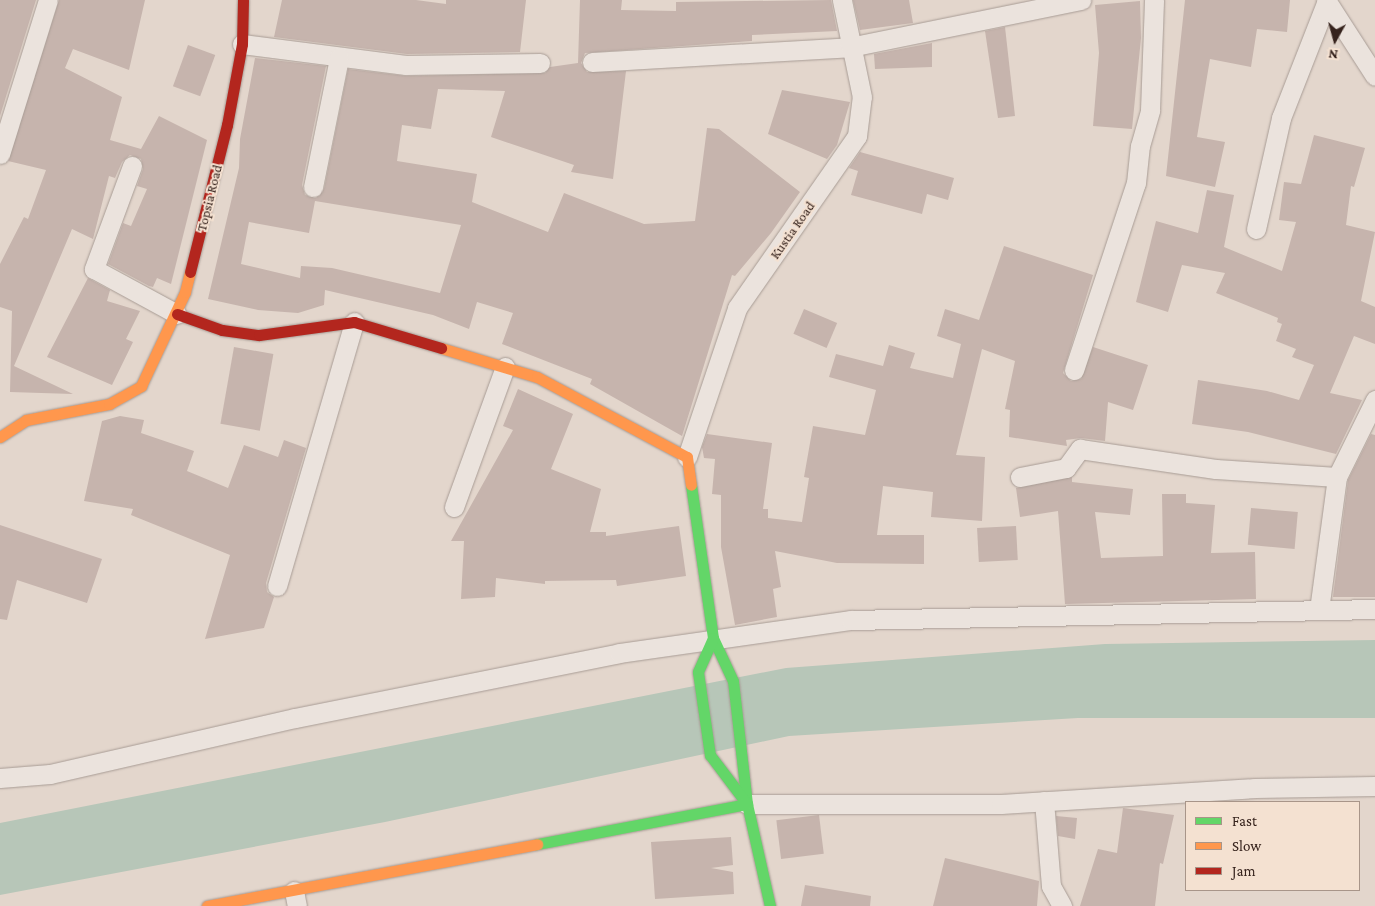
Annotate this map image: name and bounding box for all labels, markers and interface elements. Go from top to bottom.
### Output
north arrow [1310,15,1360,65]
text: N [1327,46,1339,63]
street label: Topsia Road [193,163,225,233]
street label: Kustia Road [766,198,818,262]
legend [1185,801,1360,891]
text: Fast [1232,813,1257,829]
text: Slow [1232,838,1261,854]
text: Jam [1232,863,1255,879]

